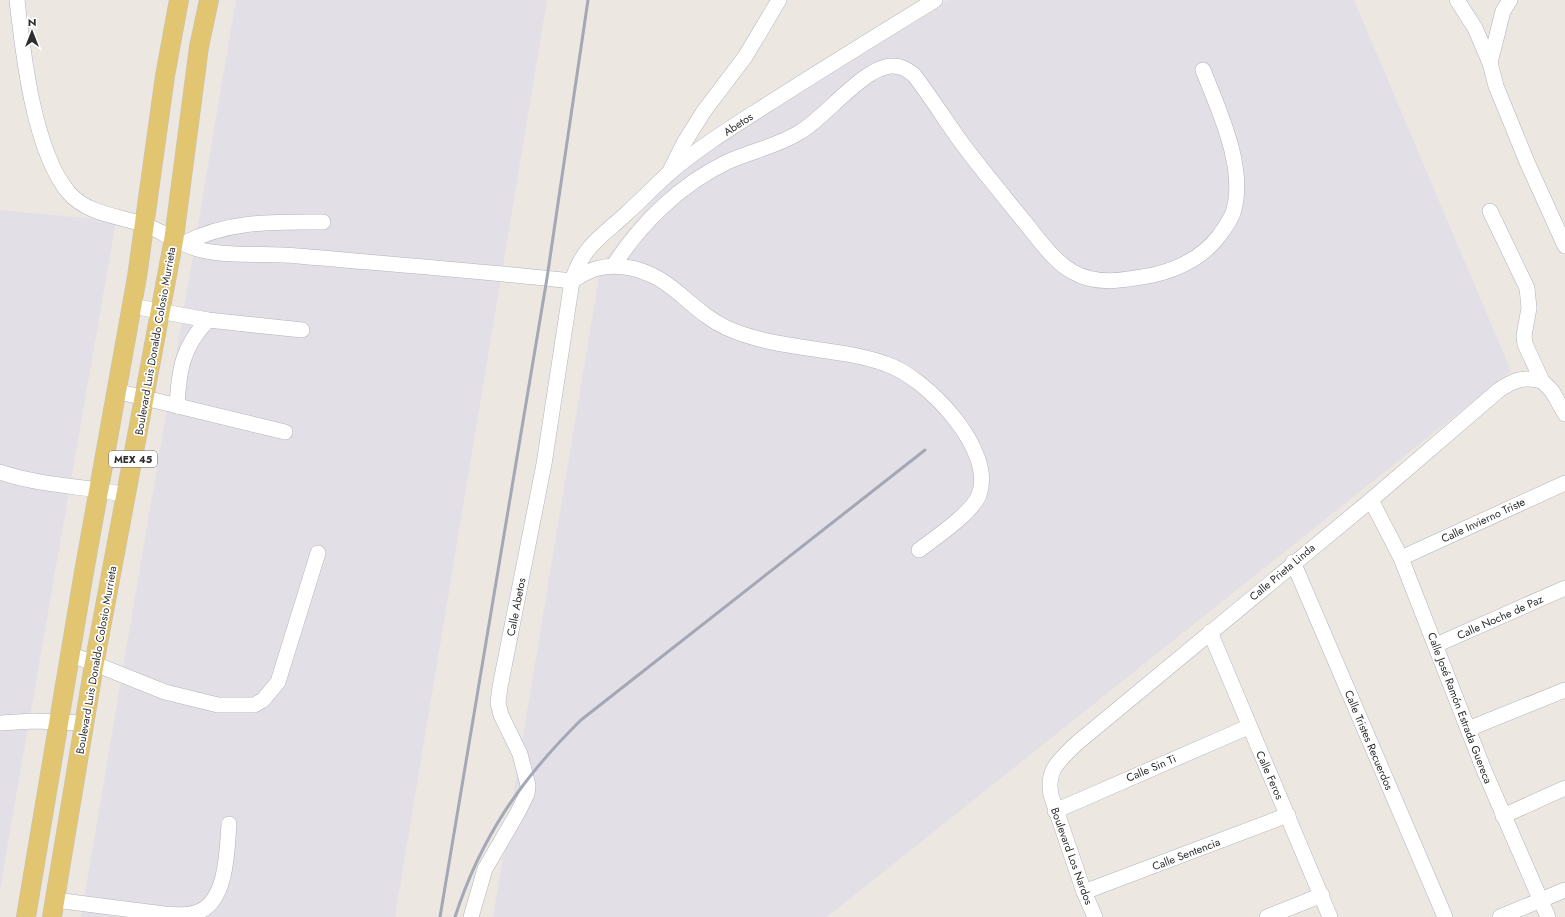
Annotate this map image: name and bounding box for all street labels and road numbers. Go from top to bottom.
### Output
street label: Abetos [720,108,756,140]
street label: Boulevard Luis Donaldo Colosio Murrieta [131,246,179,436]
road number: MEX 45 [109,451,157,467]
street label: Calle Invierno Triste [1438,493,1528,546]
street label: Calle Prieta Linda [1246,540,1318,604]
street label: Boulevard Luis Donaldo Colosio Murrieta [72,565,120,755]
street label: Calle Abetos [503,576,530,638]
street label: Calle Noche de Paz [1454,591,1546,643]
street label: Calle José Ramón Estrada Guereca [1424,630,1496,786]
street label: Calle Tristes Recuerdos [1341,688,1398,793]
street label: Calle Feros [1252,748,1288,802]
street label: Calle Sin Ti [1124,750,1179,786]
street label: Boulevard Los Nardos [1047,805,1097,907]
street label: Calle Sentencia [1150,834,1222,874]

